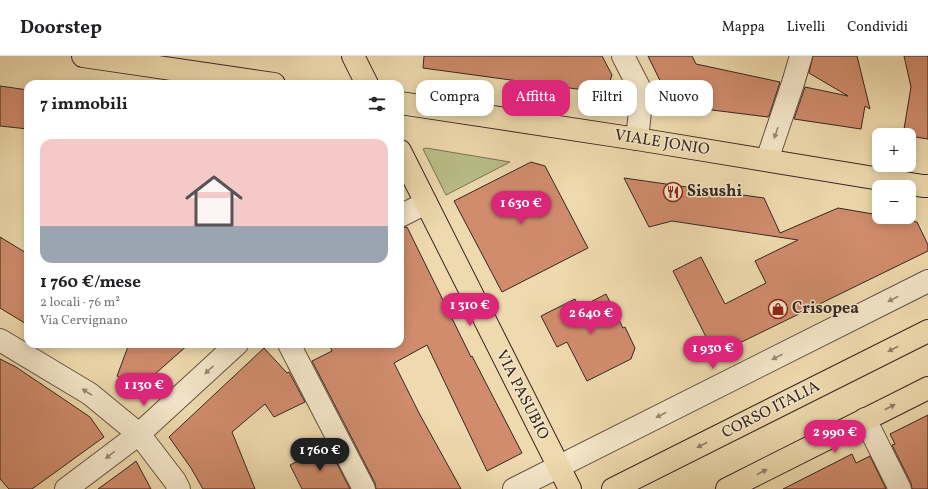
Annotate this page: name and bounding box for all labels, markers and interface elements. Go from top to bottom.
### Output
text: Doorstep [20,15,102,41]
text: Mappa [722,18,765,37]
text: Livelli [787,18,825,37]
text: Condividi [847,18,908,37]
chip: Compra [416,80,494,116]
chip: Affitta [502,80,570,116]
chip: Filtri [578,80,637,116]
chip: Nuovo [645,80,713,116]
text: 7 immobili [40,93,128,116]
icon: filters [366,93,388,115]
street label: VIALE JONIO [613,125,711,161]
one-way arrow [773,127,779,139]
map controls [872,128,916,224]
button: + [872,128,916,172]
icon: home [178,165,250,237]
button: − [872,180,916,224]
restaurant icon: Sisushi [662,181,684,203]
place label: Sisushi [687,181,743,203]
pin: 1 630 € [484,191,558,225]
text: 1 630 € [500,195,542,213]
text: 1 760 €/mese [40,271,141,294]
pin: 1 310 € [433,293,507,327]
text: 2 locali · 76 m² [40,294,120,312]
one-way arrow [887,296,899,302]
text: 1 310 € [450,297,490,315]
shop icon: Crisopea [767,298,789,320]
place label: Crisopea [792,298,859,320]
pin: 2 640 € [554,301,628,335]
text: 2 640 € [569,305,613,323]
text: Via Cervignano [40,312,128,330]
pin: 1 930 € [676,336,750,370]
text: 1 930 € [692,340,734,358]
one-way arrow [887,345,899,352]
street label: VIA PASUBIO [490,346,554,444]
one-way arrow [771,354,783,360]
one-way arrow [203,366,214,375]
pin: 1 130 € [107,373,181,407]
street label: CORSO ITALIA [718,376,824,444]
text: 1 130 € [124,377,164,395]
one-way arrow [81,389,93,396]
one-way arrow [885,404,896,410]
one-way arrow [655,412,666,419]
pin: 2 990 € [798,420,872,454]
text: 2 990 € [813,424,857,442]
pin: 1 760 € [283,438,357,472]
one-way arrow [696,441,708,448]
text: 1 760 € [299,442,341,460]
one-way arrow [105,451,116,460]
one-way arrow [756,468,767,475]

